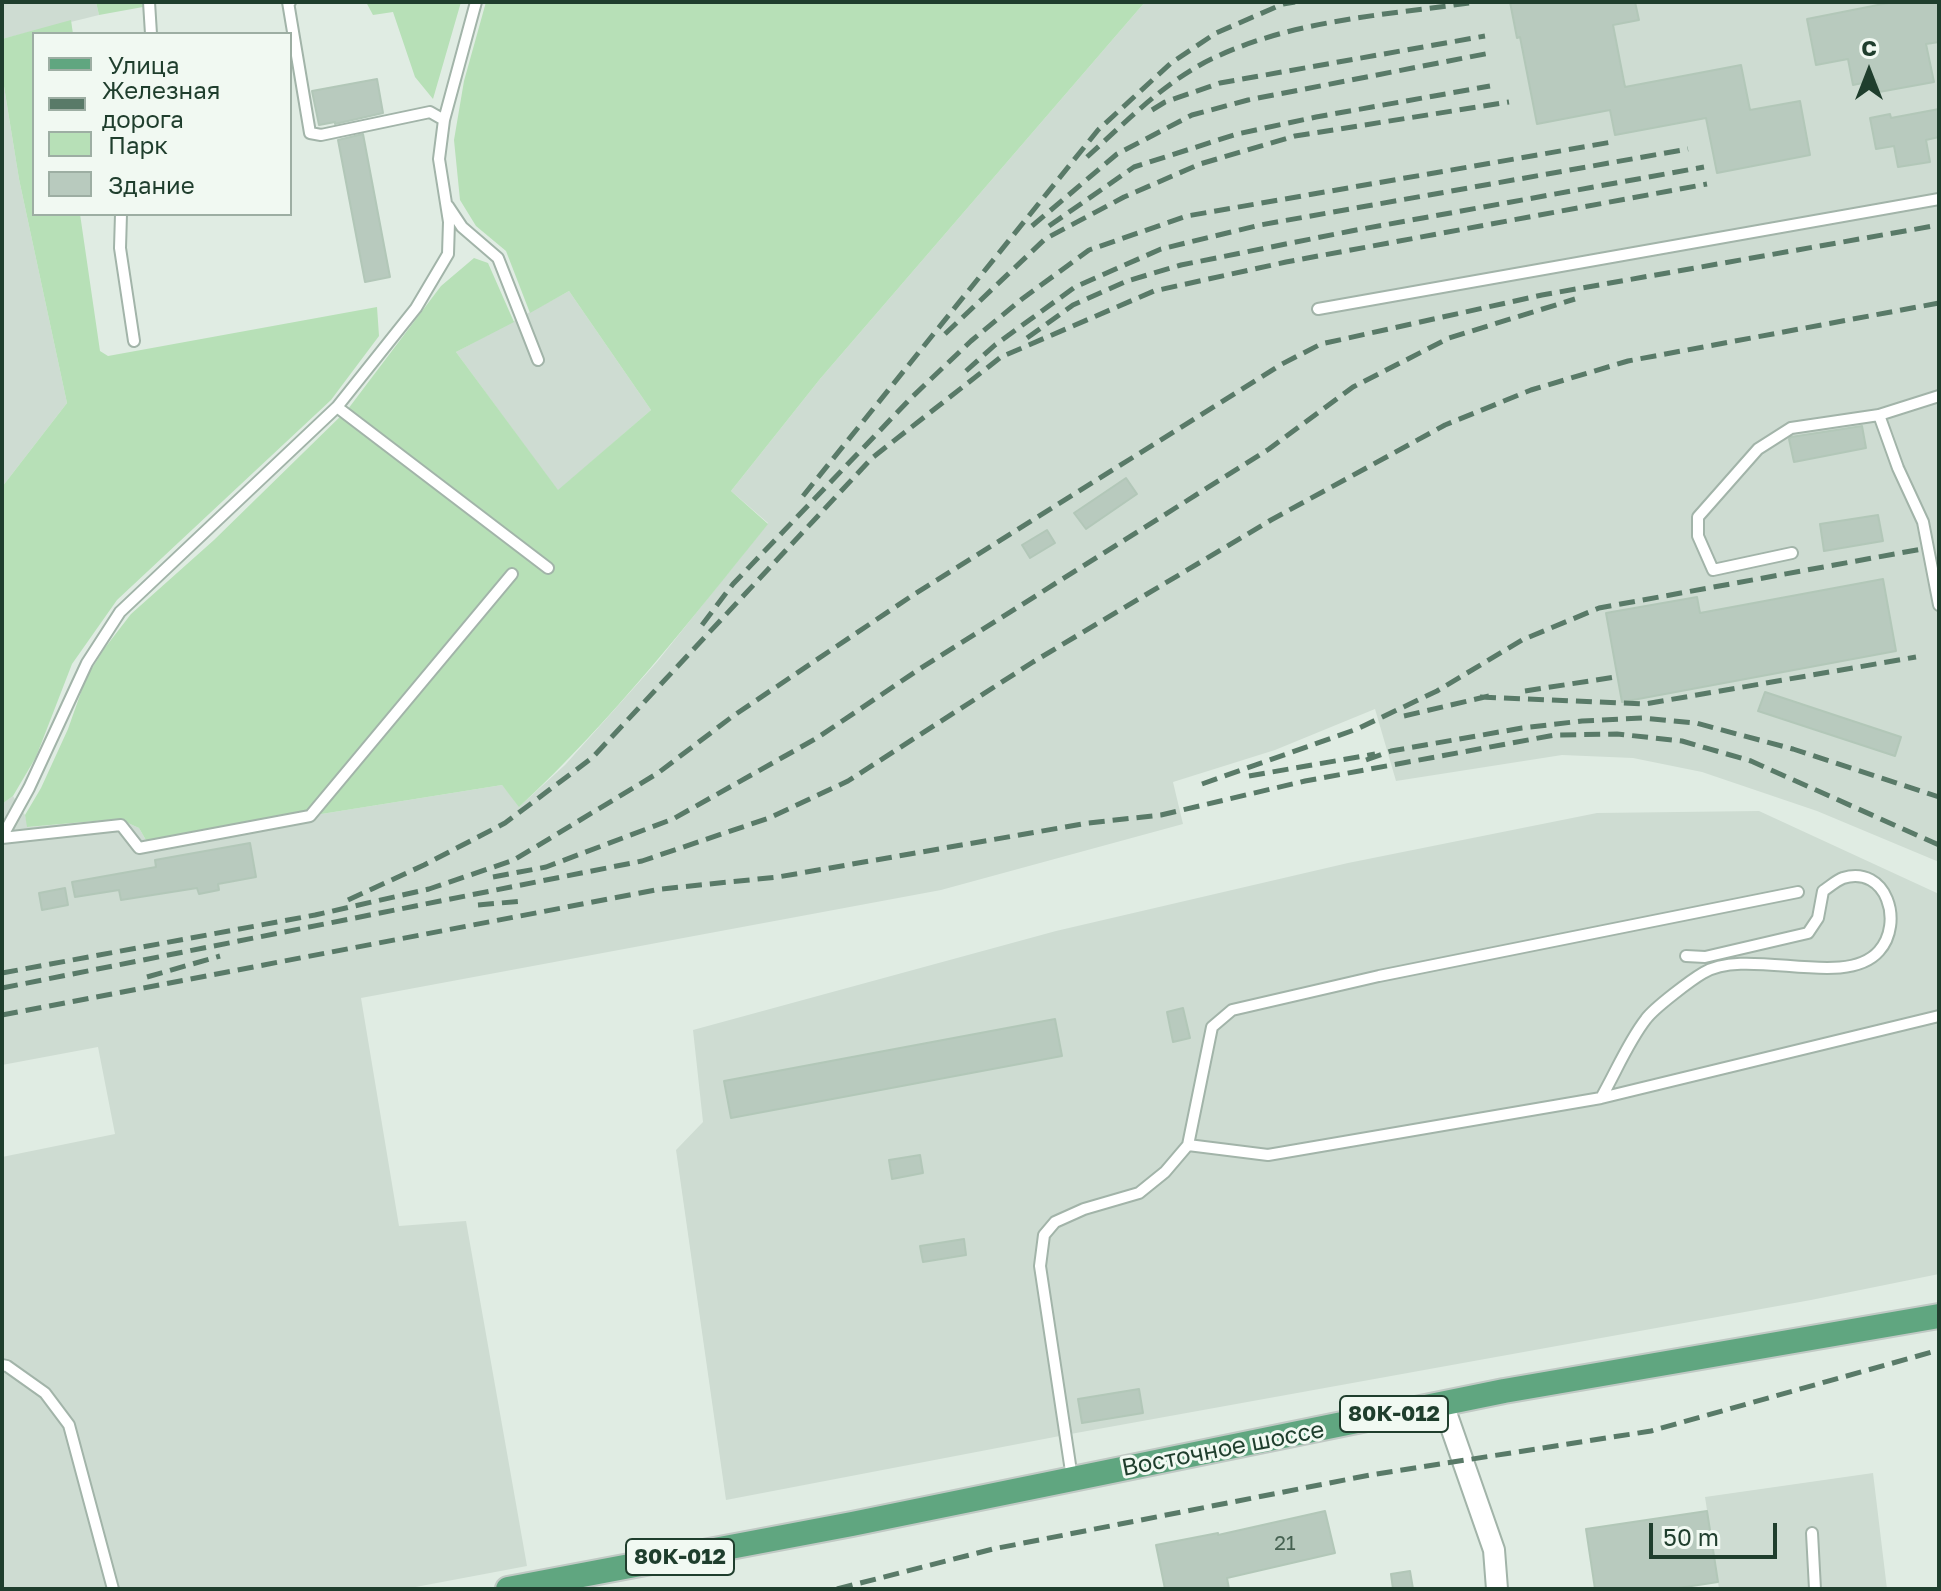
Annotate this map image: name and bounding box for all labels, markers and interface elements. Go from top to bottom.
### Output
legend [32,32,292,216]
north arrow [1829,32,1909,112]
text: С [1861,34,1877,61]
text: Улица [108,50,180,79]
text: Железная дорога [102,75,220,133]
text: Парк [108,130,168,159]
text: Здание [108,170,195,199]
road number: 80К-012 [1340,1396,1448,1432]
street label: Восточное шоссе [1119,1415,1327,1483]
scale bar [1653,1507,1781,1557]
text: 50 m [1663,1522,1719,1551]
house number: 21 [1274,1532,1296,1556]
road number: 80К-012 [626,1539,734,1575]

